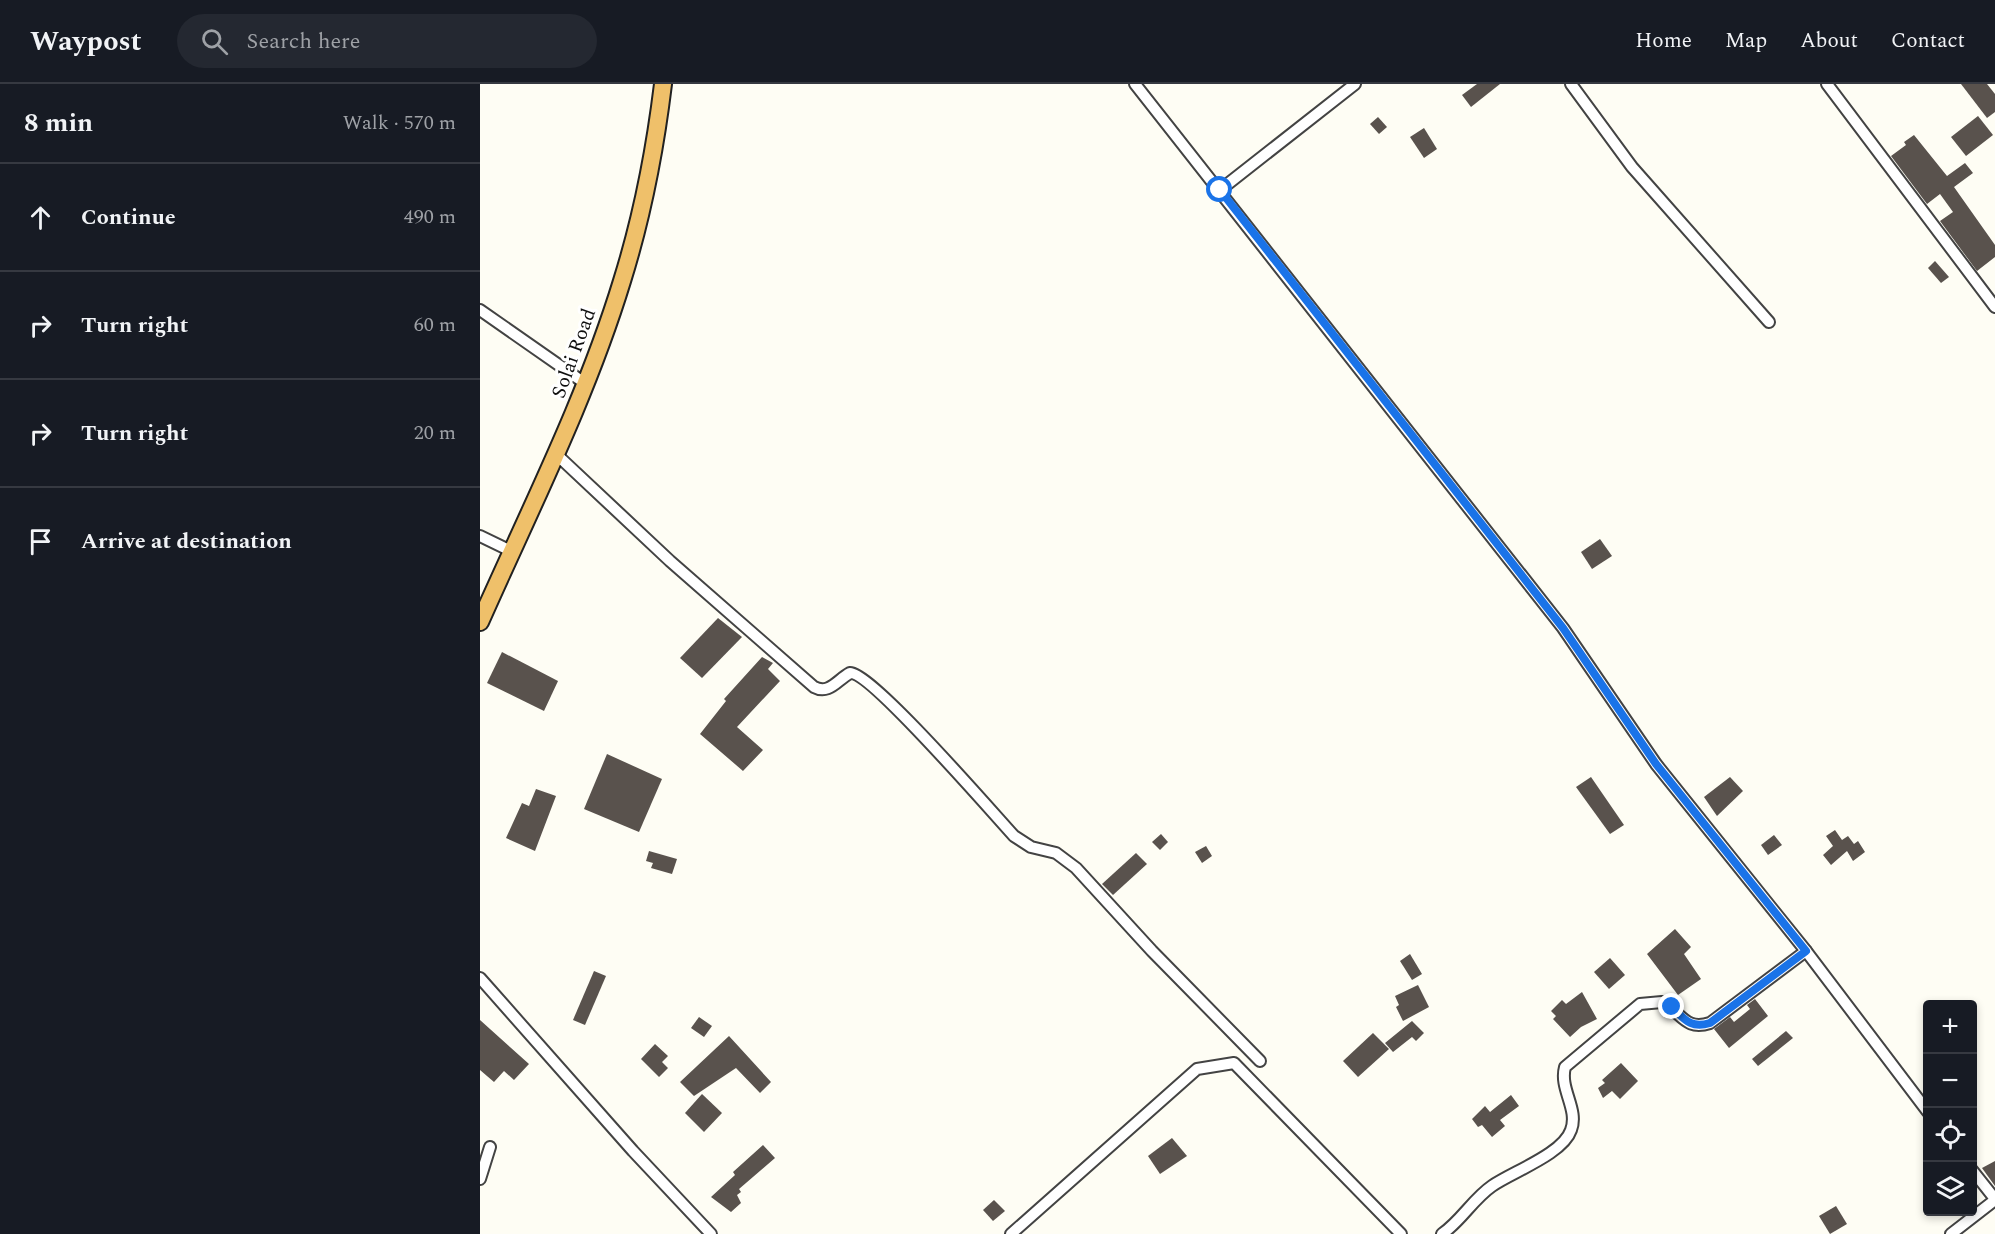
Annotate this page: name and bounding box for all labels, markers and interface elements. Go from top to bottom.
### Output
search box [177,14,597,68]
text: Waypost [30,20,141,63]
icon: search [198,25,231,58]
text: Search here [246,25,361,58]
text: Home [1635,25,1692,57]
text: Map [1725,25,1767,57]
text: About [1800,25,1858,57]
text: Contact [1891,25,1965,57]
text: 8 min [24,103,93,143]
text: Walk · 570 m [343,108,456,138]
route start [1206,176,1232,202]
icon: ahead [24,201,57,234]
text: Continue [81,201,176,234]
text: 490 m [404,202,456,232]
street label: Solai Road [544,304,604,403]
icon: right [24,309,57,342]
text: Turn right [81,309,188,342]
text: 60 m [414,310,456,340]
icon: right [24,417,57,450]
text: Turn right [81,417,188,450]
text: 20 m [414,418,456,448]
icon: arrive [24,525,57,558]
text: Arrive at destination [81,525,292,558]
route end [1658,993,1684,1019]
map controls [1923,1000,1977,1216]
button: + [1923,1000,1977,1054]
button: − [1923,1054,1977,1108]
button: locate [1923,1108,1977,1162]
button: layers [1923,1162,1977,1216]

